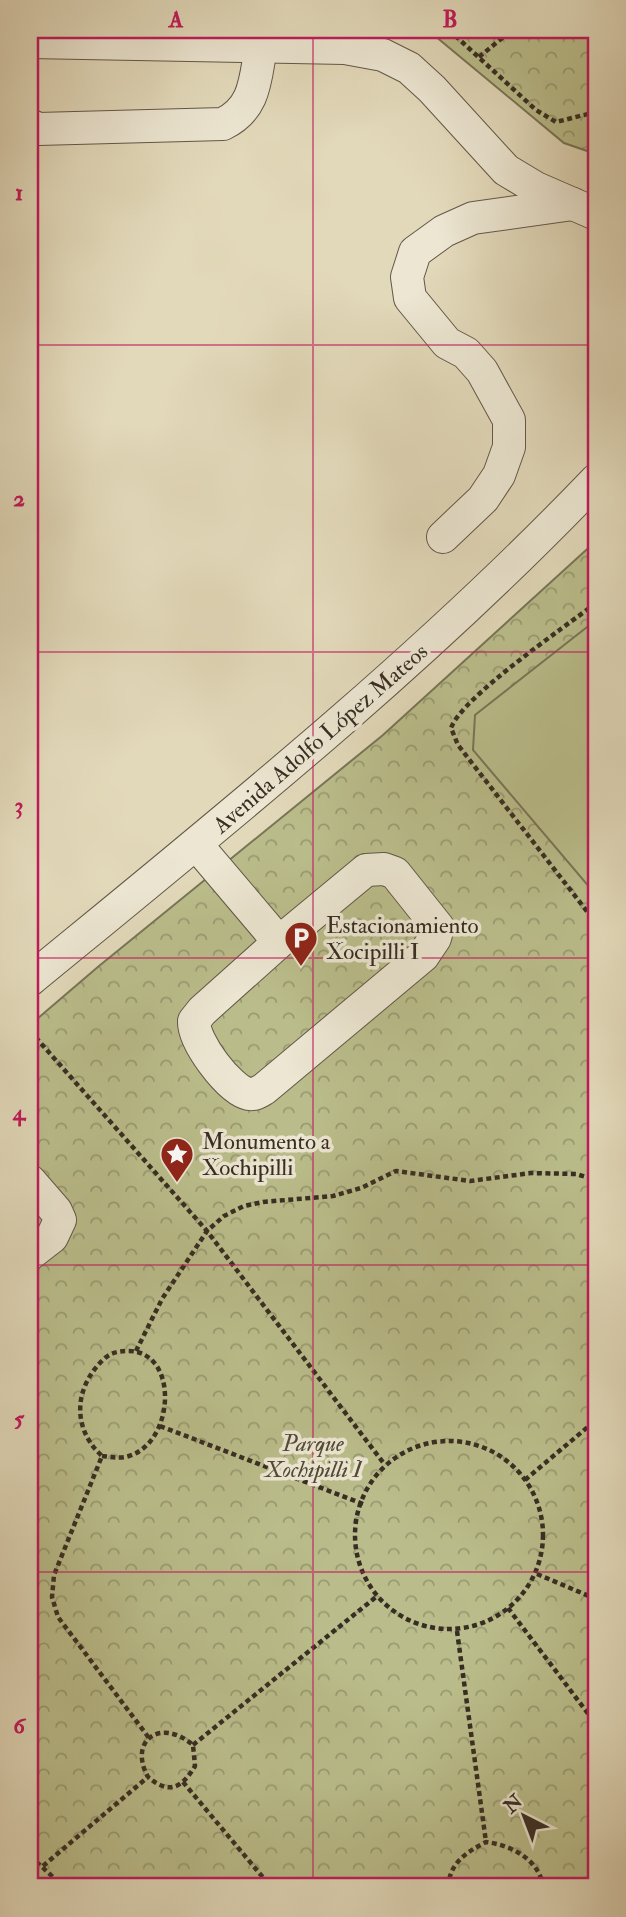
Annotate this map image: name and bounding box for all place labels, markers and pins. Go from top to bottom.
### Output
place label: Estacionamiento Xocipilli I [326,911,479,967]
parking icon: Estacionamiento Xocipilli I [282,919,320,968]
place label: Monumento a Xochipilli [202,1127,331,1183]
place icon: Monumento a Xochipilli [158,1135,196,1184]

